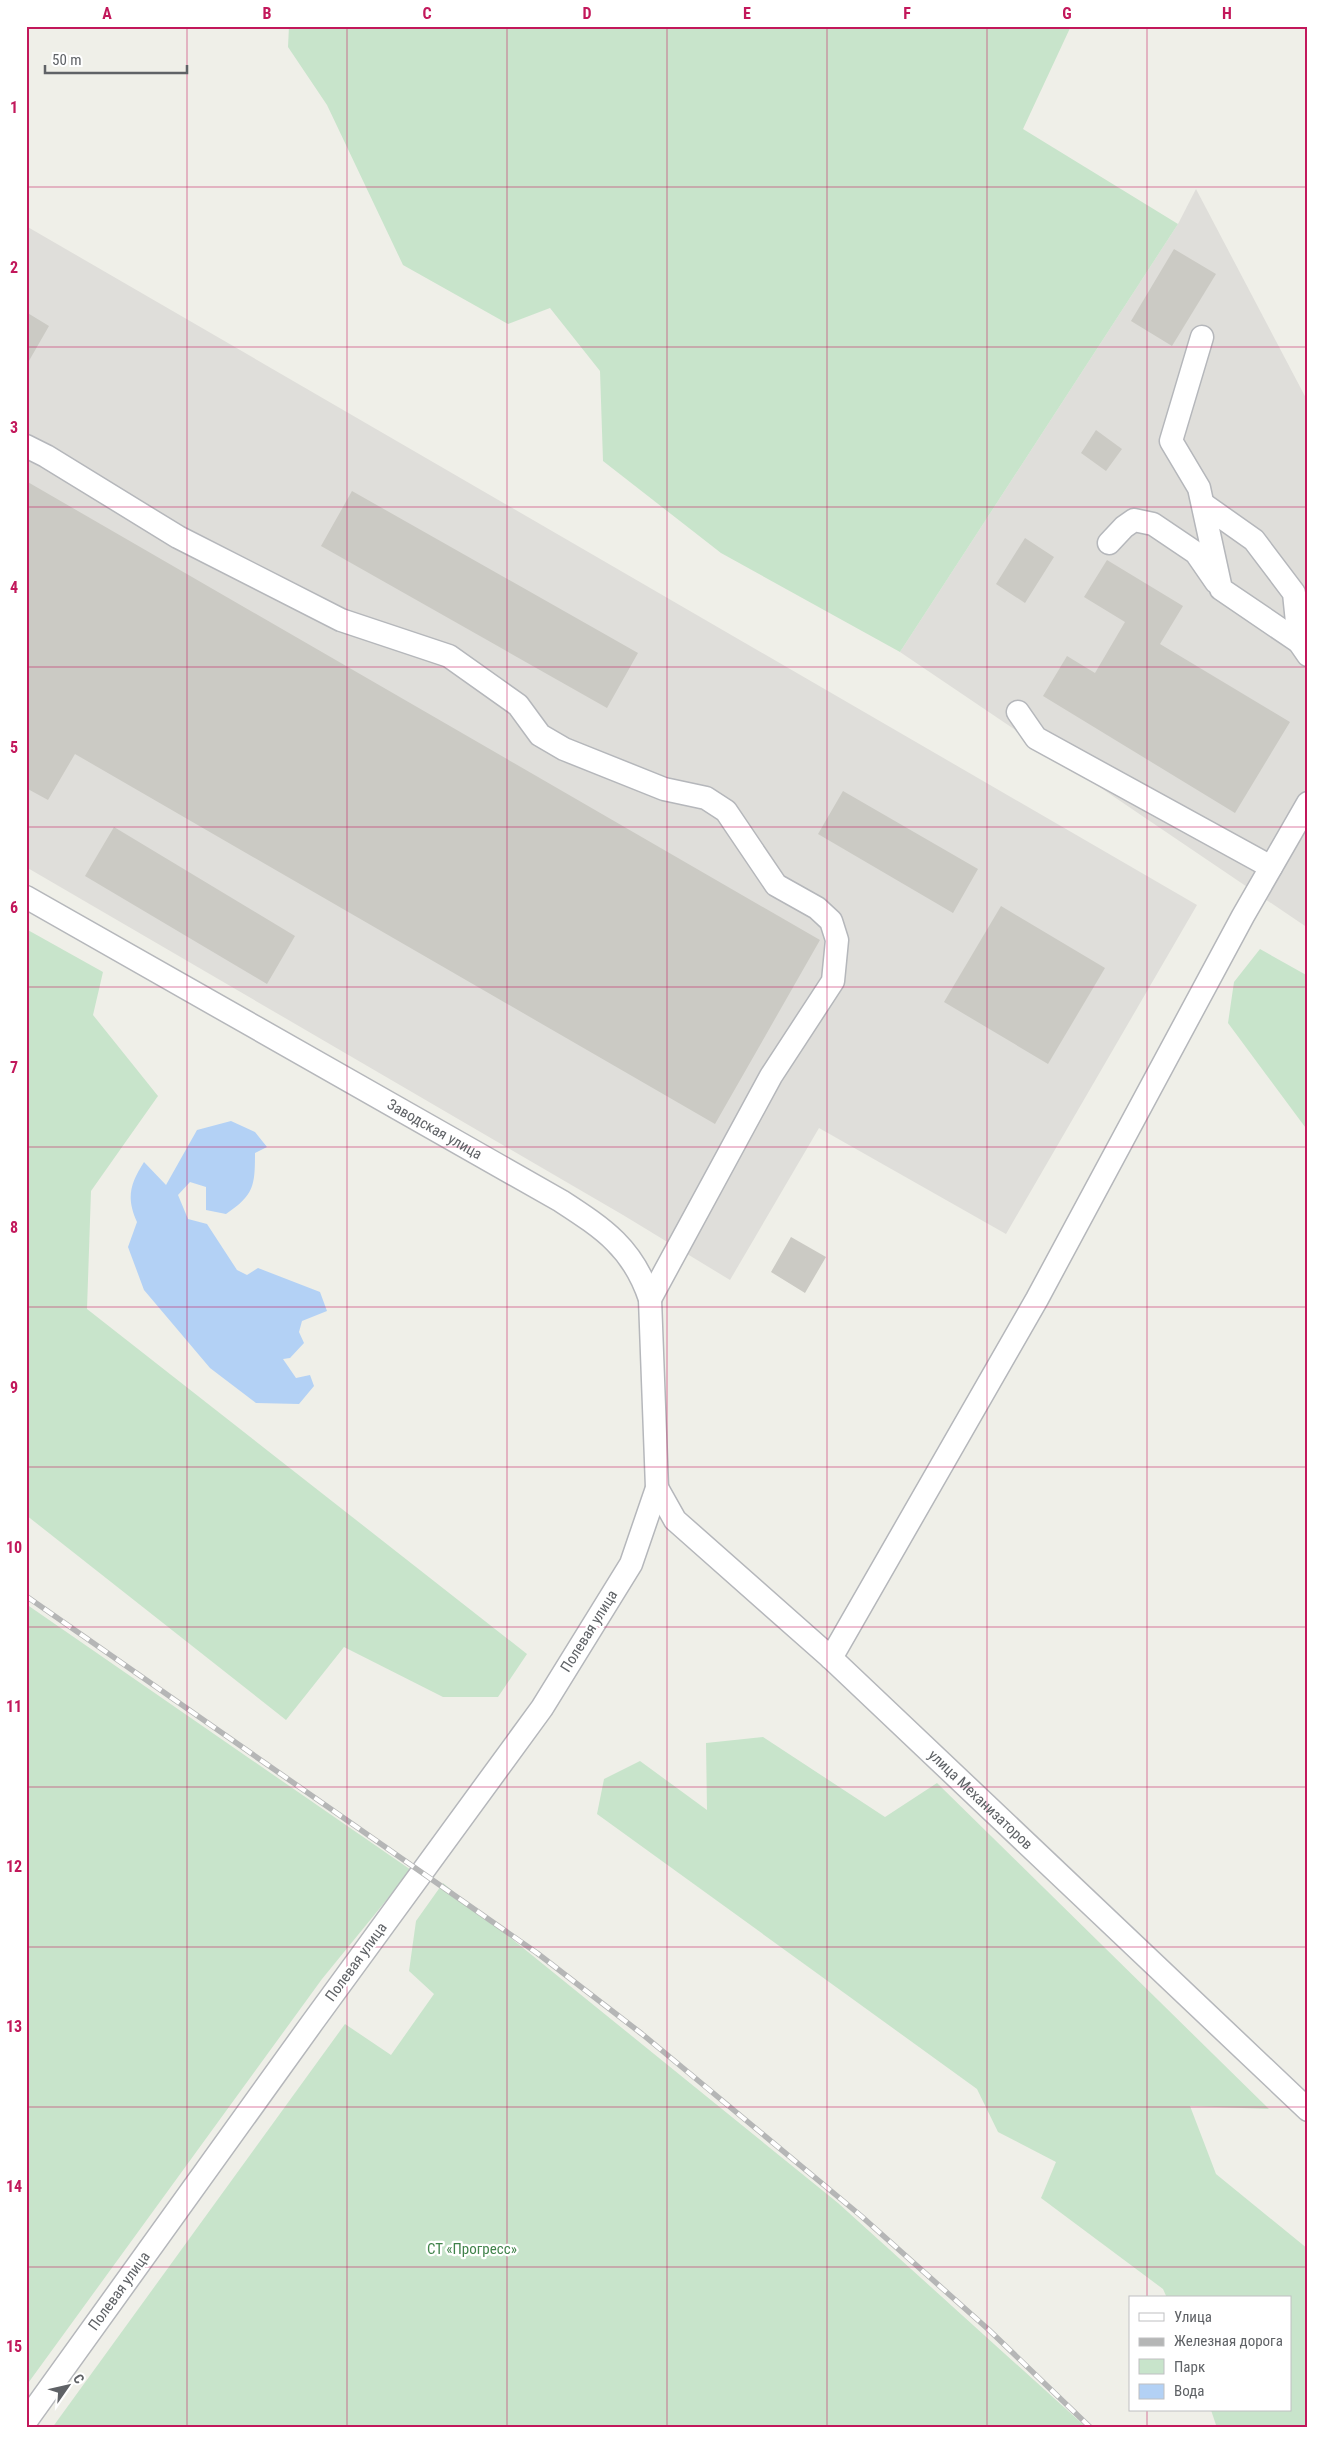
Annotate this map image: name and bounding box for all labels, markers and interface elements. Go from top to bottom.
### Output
text: A [102,4,112,23]
text: B [263,4,272,23]
text: C [422,4,432,23]
text: D [582,4,592,23]
text: E [743,4,751,23]
text: F [903,4,911,23]
text: G [1062,4,1072,23]
text: H [1222,4,1232,23]
scale bar [45,42,188,74]
text: 50 m [52,51,82,69]
text: 1 [10,98,18,117]
text: 2 [10,258,18,277]
text: 3 [10,418,18,437]
text: 4 [10,578,18,597]
text: 5 [10,738,18,757]
text: 6 [10,898,18,917]
text: 7 [10,1058,18,1077]
street label: Заводская улица [384,1095,485,1163]
text: 8 [10,1218,18,1237]
text: 9 [10,1378,18,1397]
text: 10 [6,1538,22,1557]
street label: Полевая улица [557,1587,621,1675]
text: 11 [6,1697,22,1716]
street label: улица Механизаторов [925,1746,1036,1853]
text: 12 [6,1857,22,1876]
street label: Полевая улица [321,1919,391,2005]
text: 13 [6,2017,22,2036]
text: 14 [6,2177,22,2196]
park label: СТ «Прогресс» [427,2240,517,2258]
street label: Полевая улица [84,2248,154,2334]
legend [1129,2296,1292,2412]
text: Улица [1174,2308,1212,2326]
text: Железная дорога [1174,2332,1283,2350]
text: 15 [6,2337,22,2356]
text: Парк [1174,2358,1205,2376]
north arrow [42,2362,92,2412]
text: С [70,2371,88,2387]
text: Вода [1174,2382,1204,2400]

